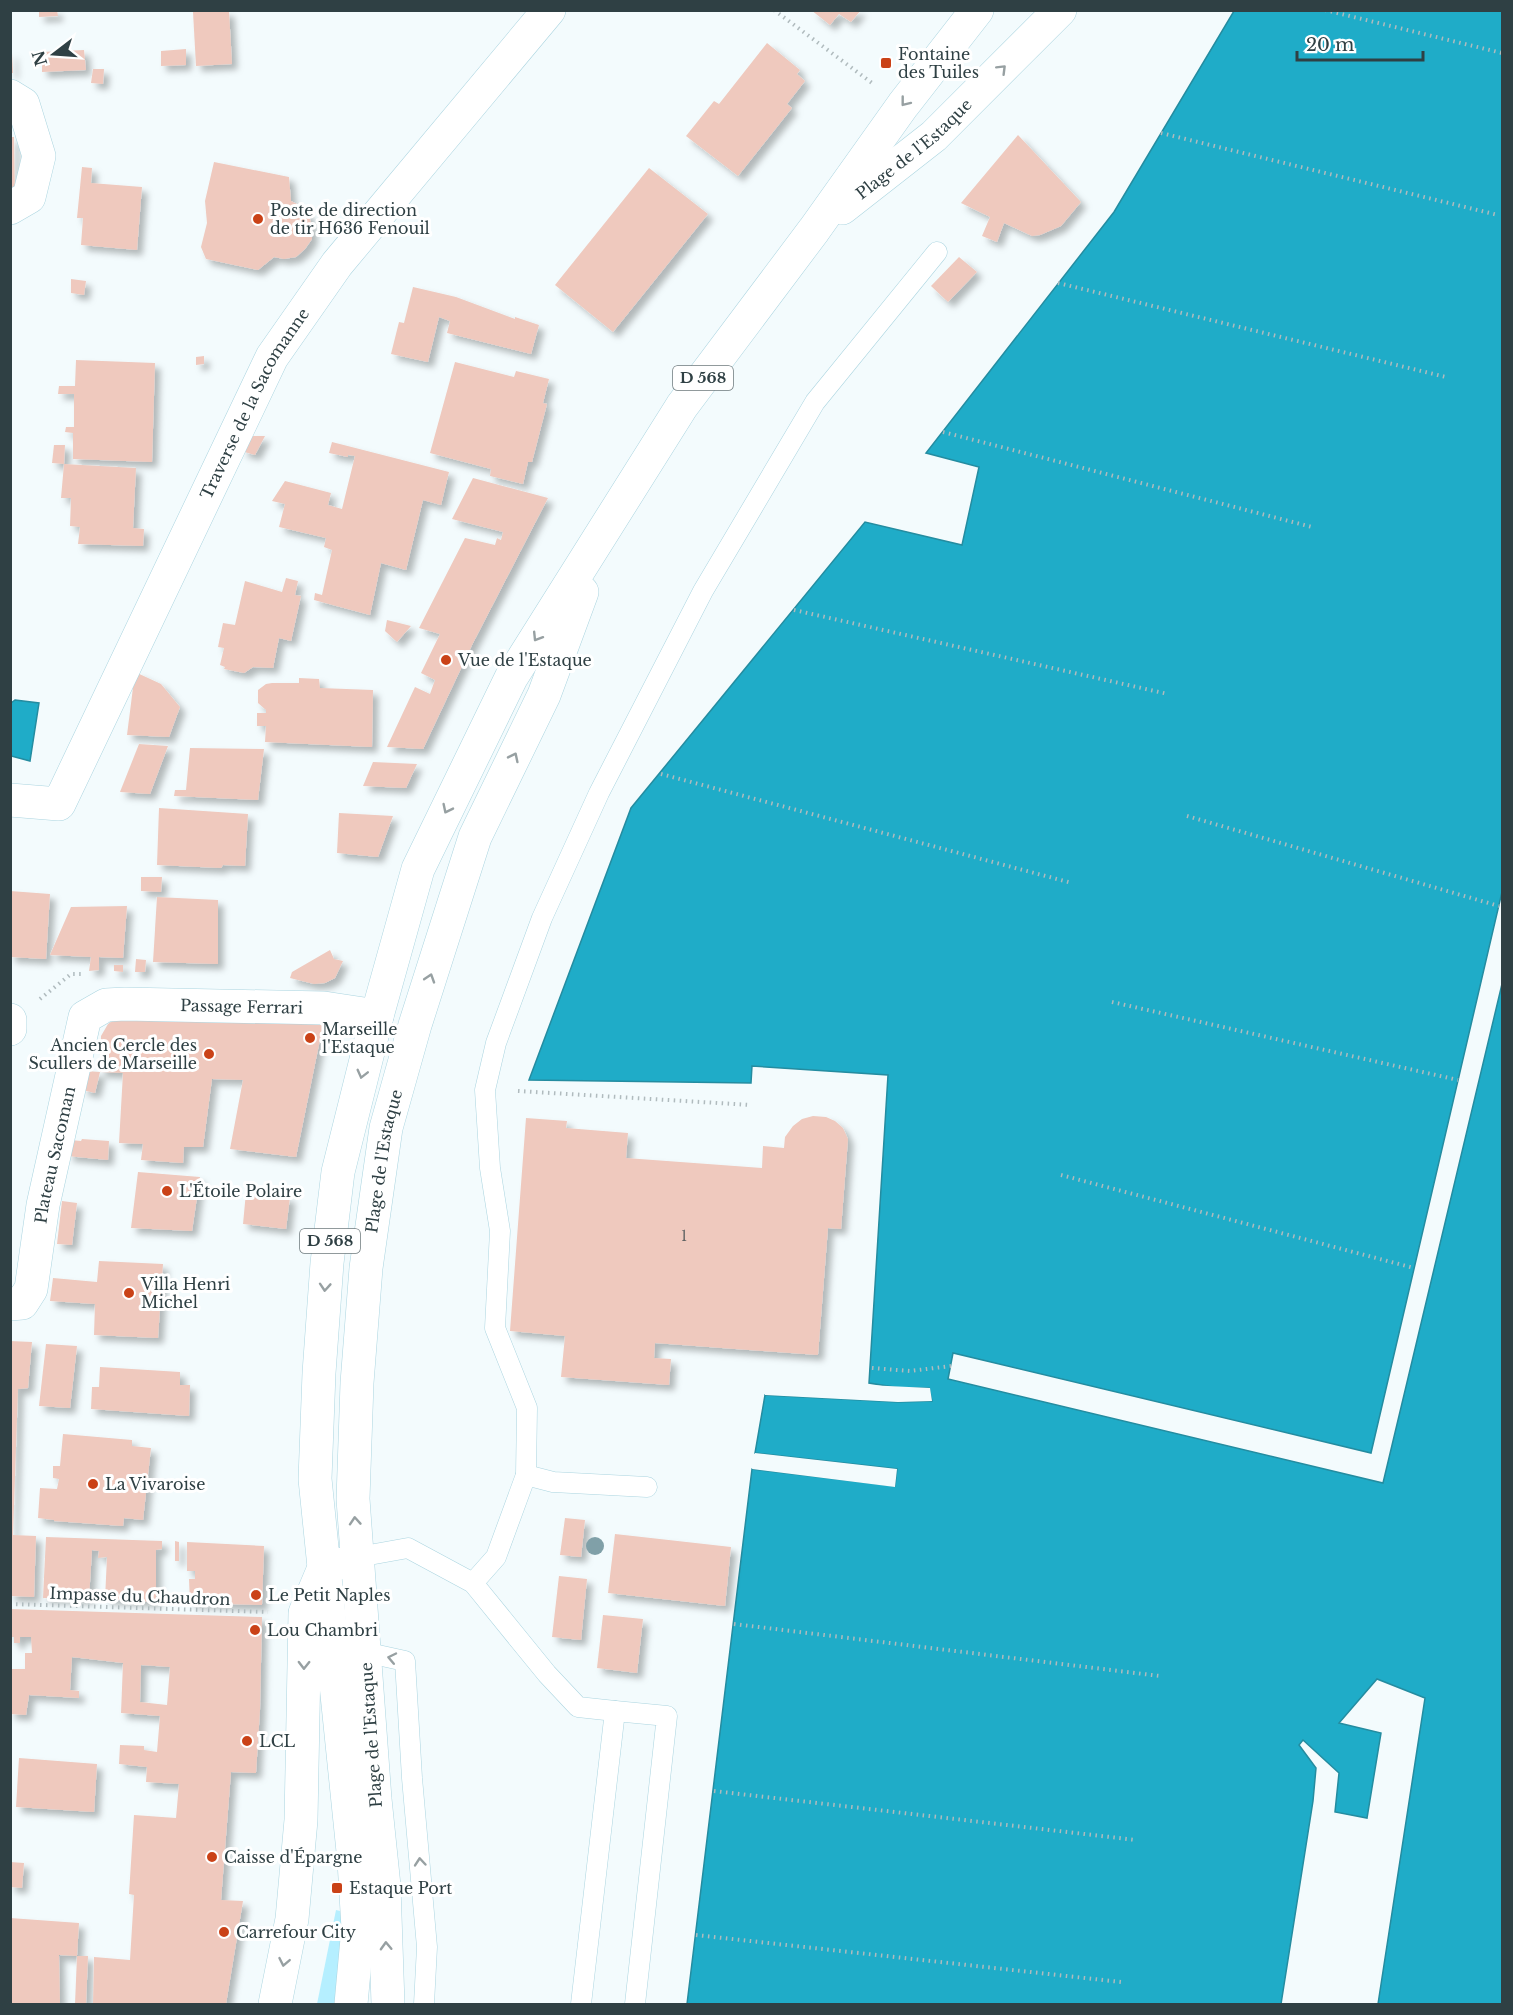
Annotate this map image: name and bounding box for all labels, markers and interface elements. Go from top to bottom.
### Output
north arrow [24,24,84,84]
scale bar [1297,24,1423,62]
text: 20 m [1306,34,1354,56]
place label: Fontaine des Tuiles [898,44,979,82]
text: N [28,48,51,69]
marker: Fontaine des Tuiles [879,56,893,70]
one-way arrow [994,65,1005,76]
street label: Plage de l'Estaque [852,94,976,203]
one-way arrow [902,95,913,106]
place label: Poste de direction de tir H636 Fenouil [270,200,430,238]
marker: Poste de direction de tir H636 Fenouil [251,212,265,226]
street label: Traverse de la Sacomanne [196,304,313,502]
road number: D 568 [673,366,733,390]
one-way arrow [533,631,545,641]
place label: Vue de l'Estaque [457,650,592,670]
marker: Vue de l'Estaque [439,653,453,667]
one-way arrow [507,752,519,763]
one-way arrow [442,803,454,814]
one-way arrow [423,973,436,984]
street label: Passage Ferrari [180,995,304,1018]
place label: Marseille l'Estaque [322,1019,397,1057]
marker: Marseille l'Estaque [303,1031,317,1045]
place label: Ancien Cercle des Scullers de Marseille [28,1035,197,1073]
marker: Ancien Cercle des Scullers de Marseille [202,1047,216,1061]
one-way arrow [357,1068,369,1079]
street label: Plateau Sacoman [30,1084,79,1225]
street label: Plage de l'Estaque [361,1087,406,1234]
place label: L'Étoile Polaire [179,1181,302,1201]
marker: L'Étoile Polaire [160,1184,174,1198]
house number: 1 [681,1227,687,1245]
road number: D 568 [300,1229,360,1253]
place label: Villa Henri Michel [140,1274,231,1312]
one-way arrow [319,1282,332,1291]
marker: Villa Henri Michel [122,1286,136,1300]
place label: La Vivaroise [105,1474,205,1494]
marker: La Vivaroise [86,1477,100,1491]
one-way arrow [349,1517,362,1526]
street label: Impasse du Chaudron [49,1583,231,1609]
place label: Le Petit Naples [268,1585,390,1605]
marker: Le Petit Naples [249,1588,263,1602]
place label: Lou Chambri [267,1620,378,1640]
marker: Lou Chambri [248,1623,262,1637]
one-way arrow [387,1652,397,1665]
one-way arrow [298,1661,310,1670]
street label: Plage de l'Estaque [356,1662,386,1808]
place label: LCL [259,1731,295,1751]
marker: LCL [240,1734,254,1748]
place label: Caisse d'Épargne [224,1847,362,1867]
marker: Caisse d'Épargne [205,1850,219,1864]
one-way arrow [414,1858,427,1867]
place label: Estaque Port [349,1878,452,1898]
marker: Estaque Port [330,1881,344,1895]
place label: Carrefour City [236,1922,357,1942]
marker: Carrefour City [217,1925,231,1939]
one-way arrow [380,1942,393,1951]
one-way arrow [278,1957,291,1967]

